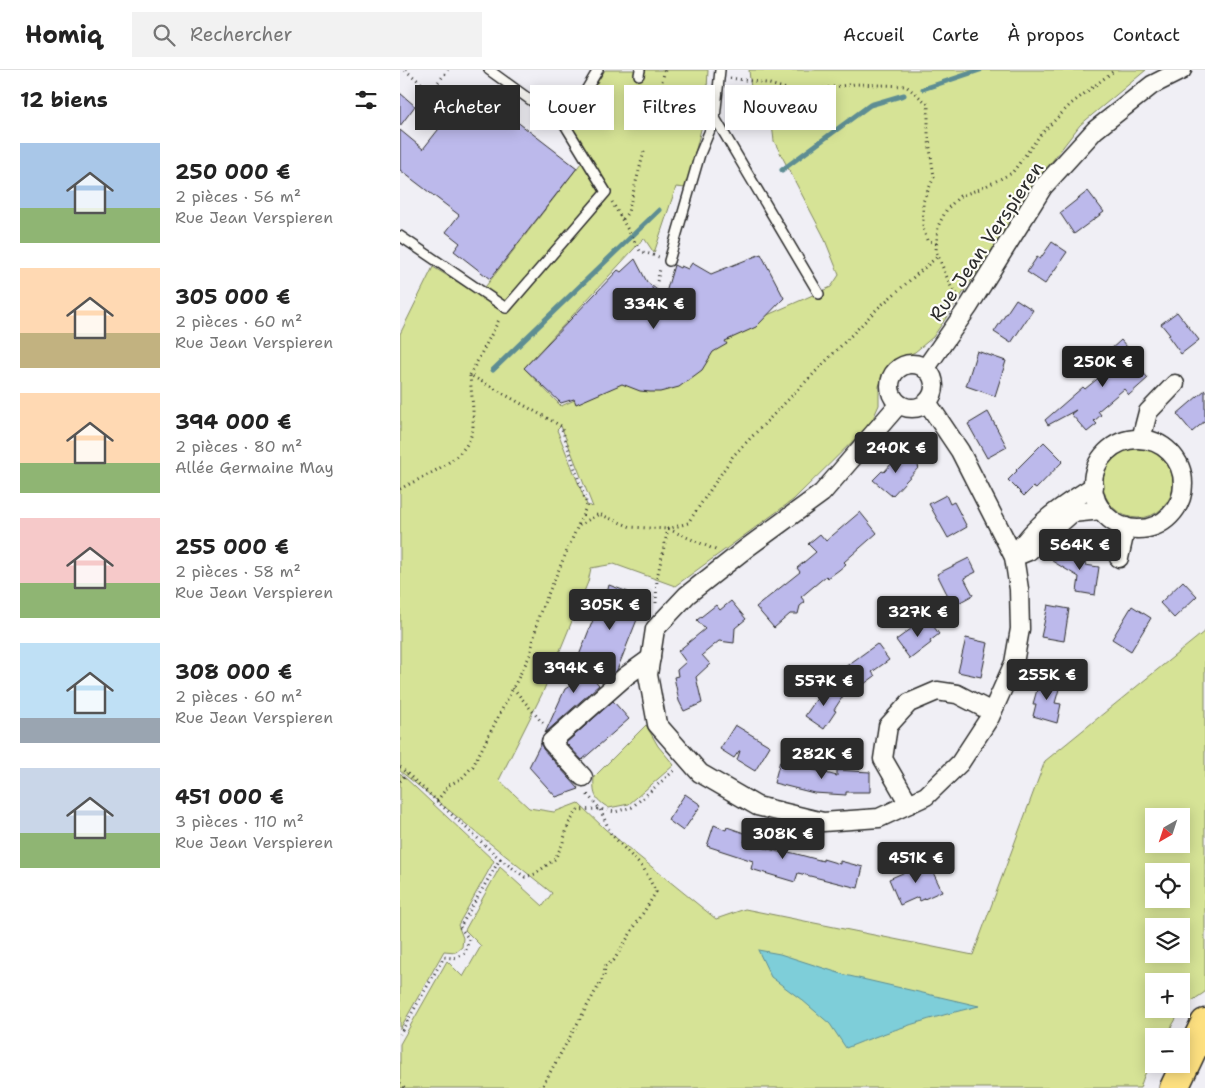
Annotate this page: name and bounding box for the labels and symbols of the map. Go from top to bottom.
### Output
street label: Rue Jean Verspieren [924,157,1049,326]
pin: 334K € [613,288,695,330]
pin: 250K € [1062,346,1144,388]
pin: 240K € [855,432,937,474]
pin: 564K € [1039,528,1121,571]
pin: 305K € [569,588,651,631]
pin: 327K € [877,596,959,638]
pin: 394K € [533,652,615,694]
pin: 255K € [1006,658,1088,701]
pin: 557K € [783,664,865,707]
pin: 282K € [781,738,863,780]
north arrow [1145,808,1190,852]
pin: 308K € [742,818,824,860]
pin: 451K € [875,842,957,884]

